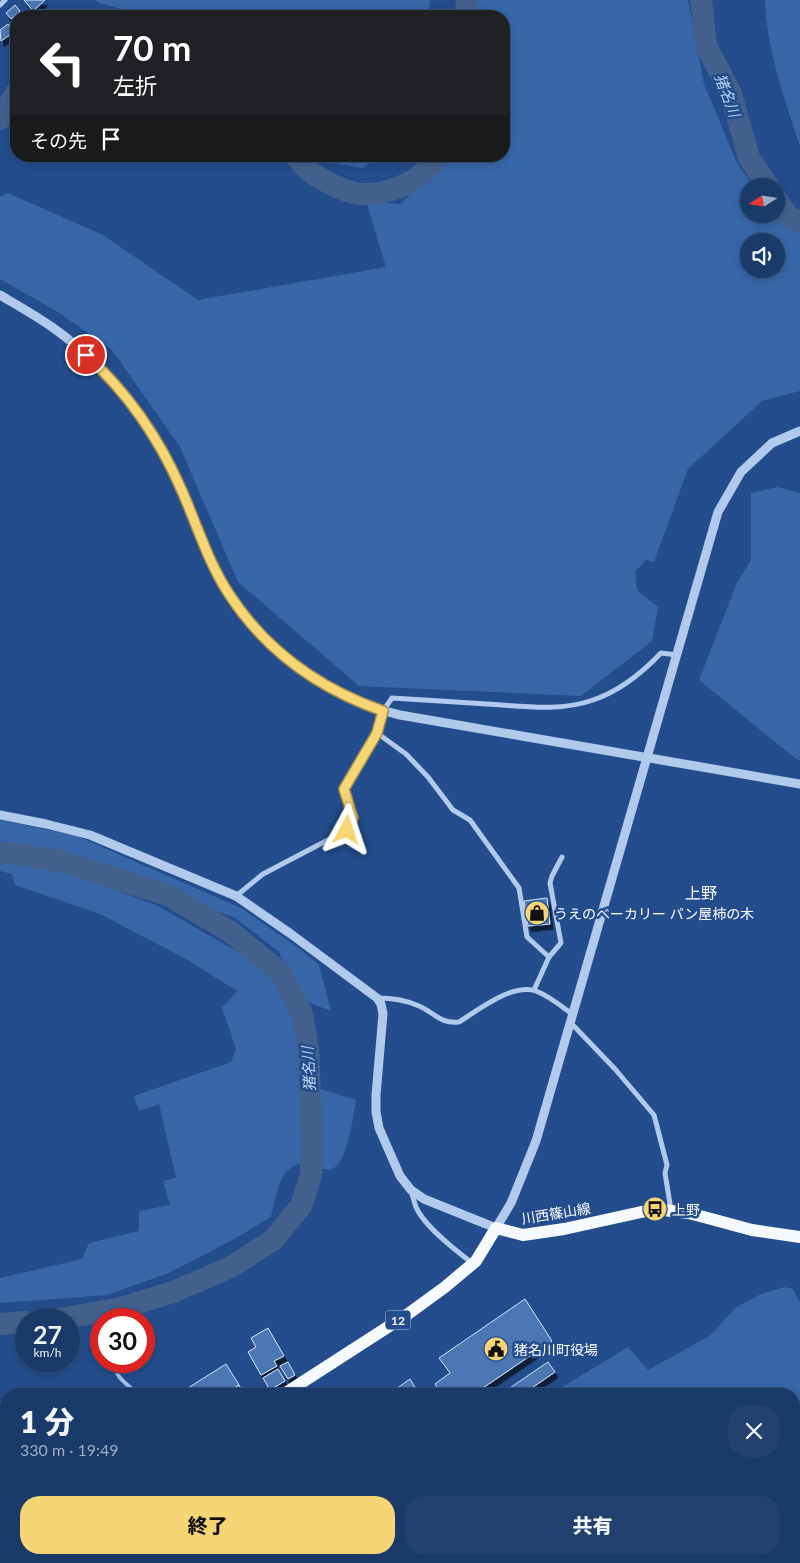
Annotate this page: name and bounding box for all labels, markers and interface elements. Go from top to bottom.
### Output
text: 70 m [113,26,191,68]
icon: left [30,30,95,95]
water label: 猪名川 [712,71,745,121]
text: 左折 [113,72,157,99]
icon: arrive [97,125,125,153]
text: その先 [30,129,87,152]
north arrow [740,178,785,222]
map controls [740,178,785,278]
button: sound [740,233,785,278]
pin [65,334,107,376]
icon: arrive [72,341,100,369]
position arrow [320,803,372,855]
district label: 上野 [685,883,717,902]
shop icon: うえのベーカリー パン屋柿の木 [524,900,550,926]
place label: うえのベーカリー パン屋柿の木 [554,905,754,922]
water label: 猪名川 [298,1044,318,1092]
bus stop icon: 上野 [642,1196,668,1222]
street label: 川西篠山線 [520,1199,592,1227]
place label: 上野 [672,1201,700,1218]
speed limit sign: 30 [90,1308,155,1373]
road number: 12 [386,1310,410,1330]
text: 27 [33,1319,62,1349]
public building icon: 猪名川町役場 [483,1336,509,1362]
place label: 猪名川町役場 [514,1341,598,1358]
text: km/h [33,1345,62,1360]
text: 1 分 [20,1403,74,1439]
button: close [728,1405,780,1457]
text: 330 m · 19:49 [20,1440,119,1459]
button: 終了 [20,1496,395,1554]
button: 共有 [405,1496,780,1554]

